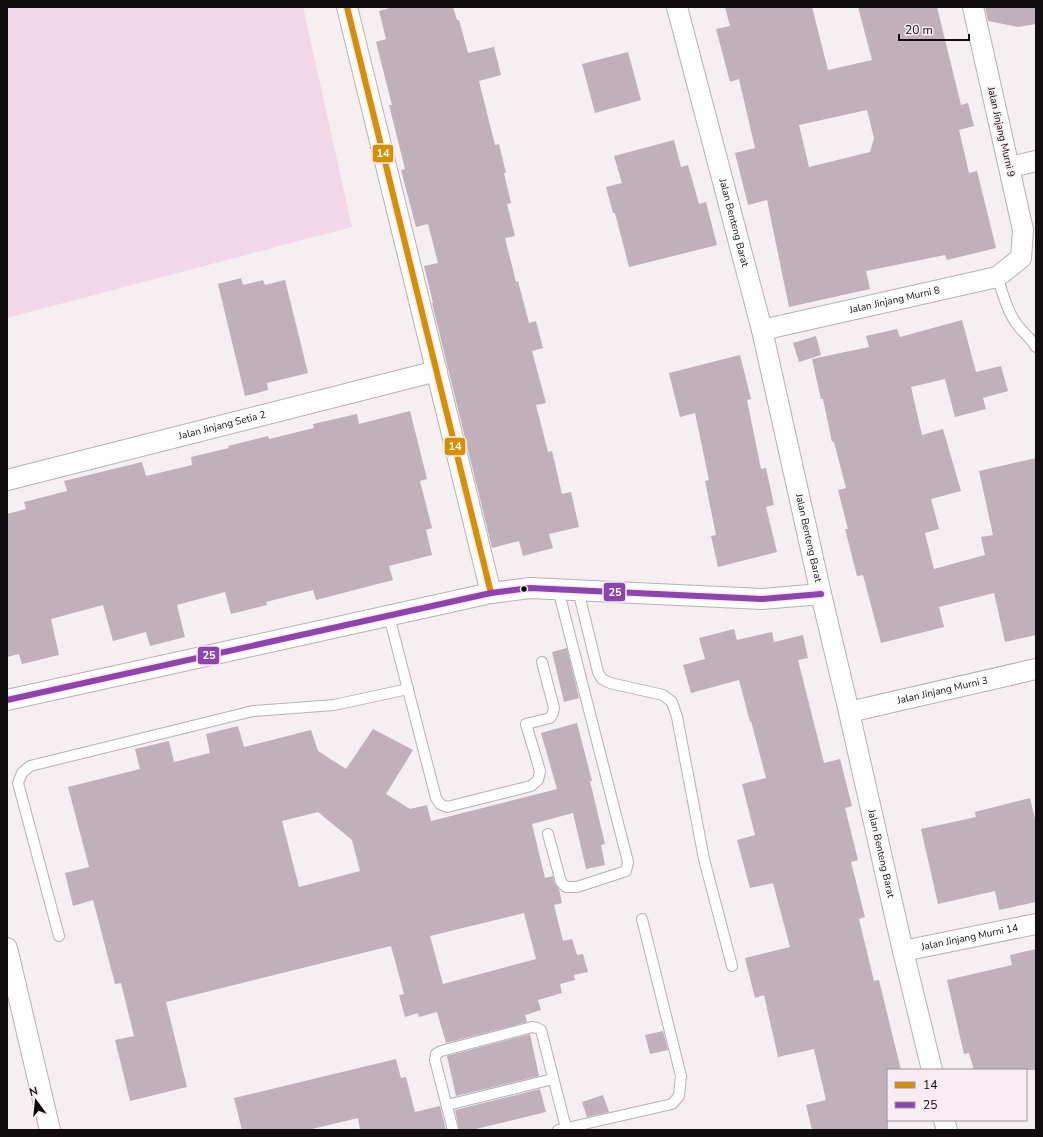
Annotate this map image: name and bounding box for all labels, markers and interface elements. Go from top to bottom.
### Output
scale bar [899,16,969,42]
text: 20 m [905,22,933,38]
street label: Jalan Jinjang Murni 9 [984,84,1018,179]
line badge: 14 [372,144,394,163]
text: 14 [376,146,390,161]
street label: Jalan Benteng Barat [715,176,752,269]
street label: Jalan Jinjang Murni 8 [847,283,941,317]
street label: Jalan Jinjang Setia 2 [176,408,267,443]
line badge: 14 [444,437,466,456]
text: 14 [448,439,462,454]
street label: Jalan Benteng Barat [792,491,825,584]
line badge: 25 [603,582,626,602]
unlabelled marker [519,584,529,594]
text: 25 [608,585,622,600]
line badge: 25 [197,646,220,665]
text: 25 [202,648,216,663]
street label: Jalan Jinjang Murni 3 [895,673,989,708]
street label: Jalan Benteng Barat [864,807,898,900]
street label: Jalan Jinjang Murni 14 [919,921,1019,954]
legend [887,1069,1027,1121]
text: 14 [923,1077,937,1093]
north arrow [16,1081,56,1121]
text: N [28,1084,39,1100]
text: 25 [923,1097,937,1113]

